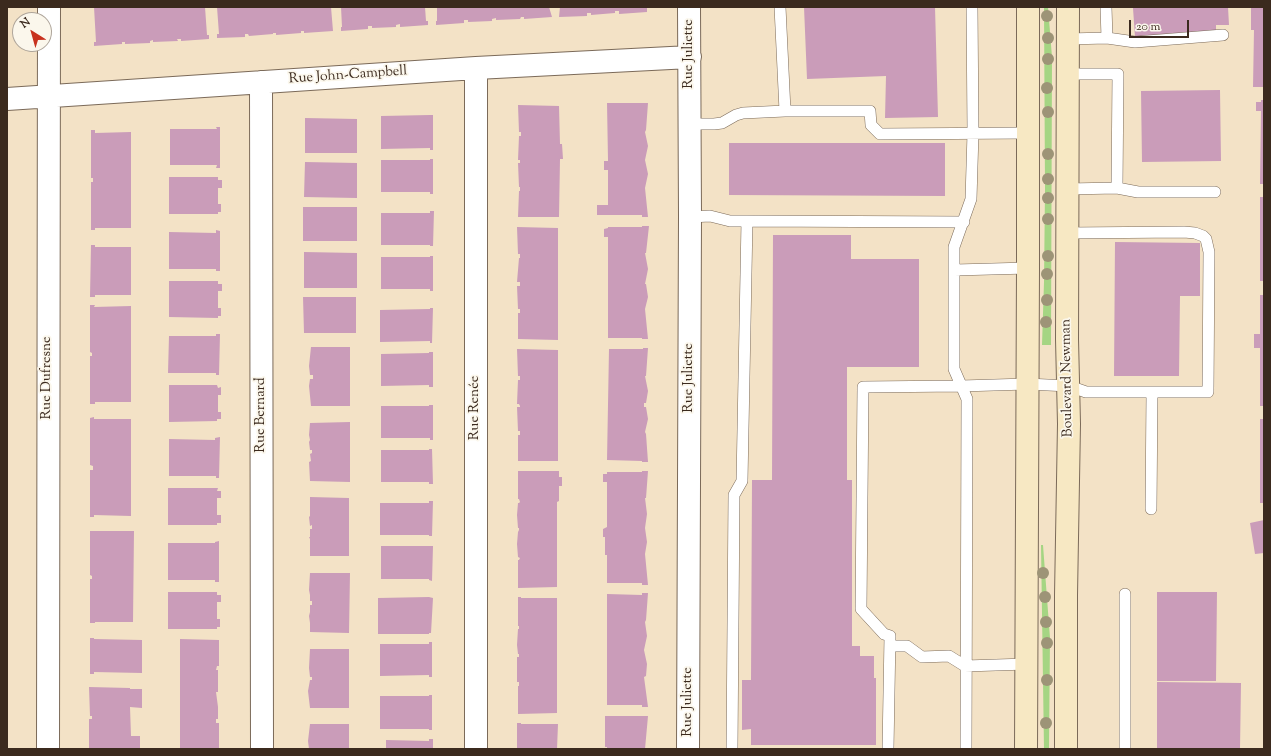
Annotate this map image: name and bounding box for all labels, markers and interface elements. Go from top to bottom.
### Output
north arrow [12,12,52,52]
scale bar [1131,12,1191,38]
text: N [17,14,34,32]
text: 20 m [1136,18,1160,36]
street label: Rue Juliette [682,19,698,89]
street label: Rue John-Campbell [288,63,408,89]
street label: Boulevard Newman [1059,319,1077,437]
street label: Rue Dufresne [40,336,56,420]
street label: Rue Juliette [682,343,698,413]
street label: Rue Renée [468,376,484,440]
street label: Rue Bernard [254,377,270,453]
street label: Rue Juliette [681,667,697,737]

